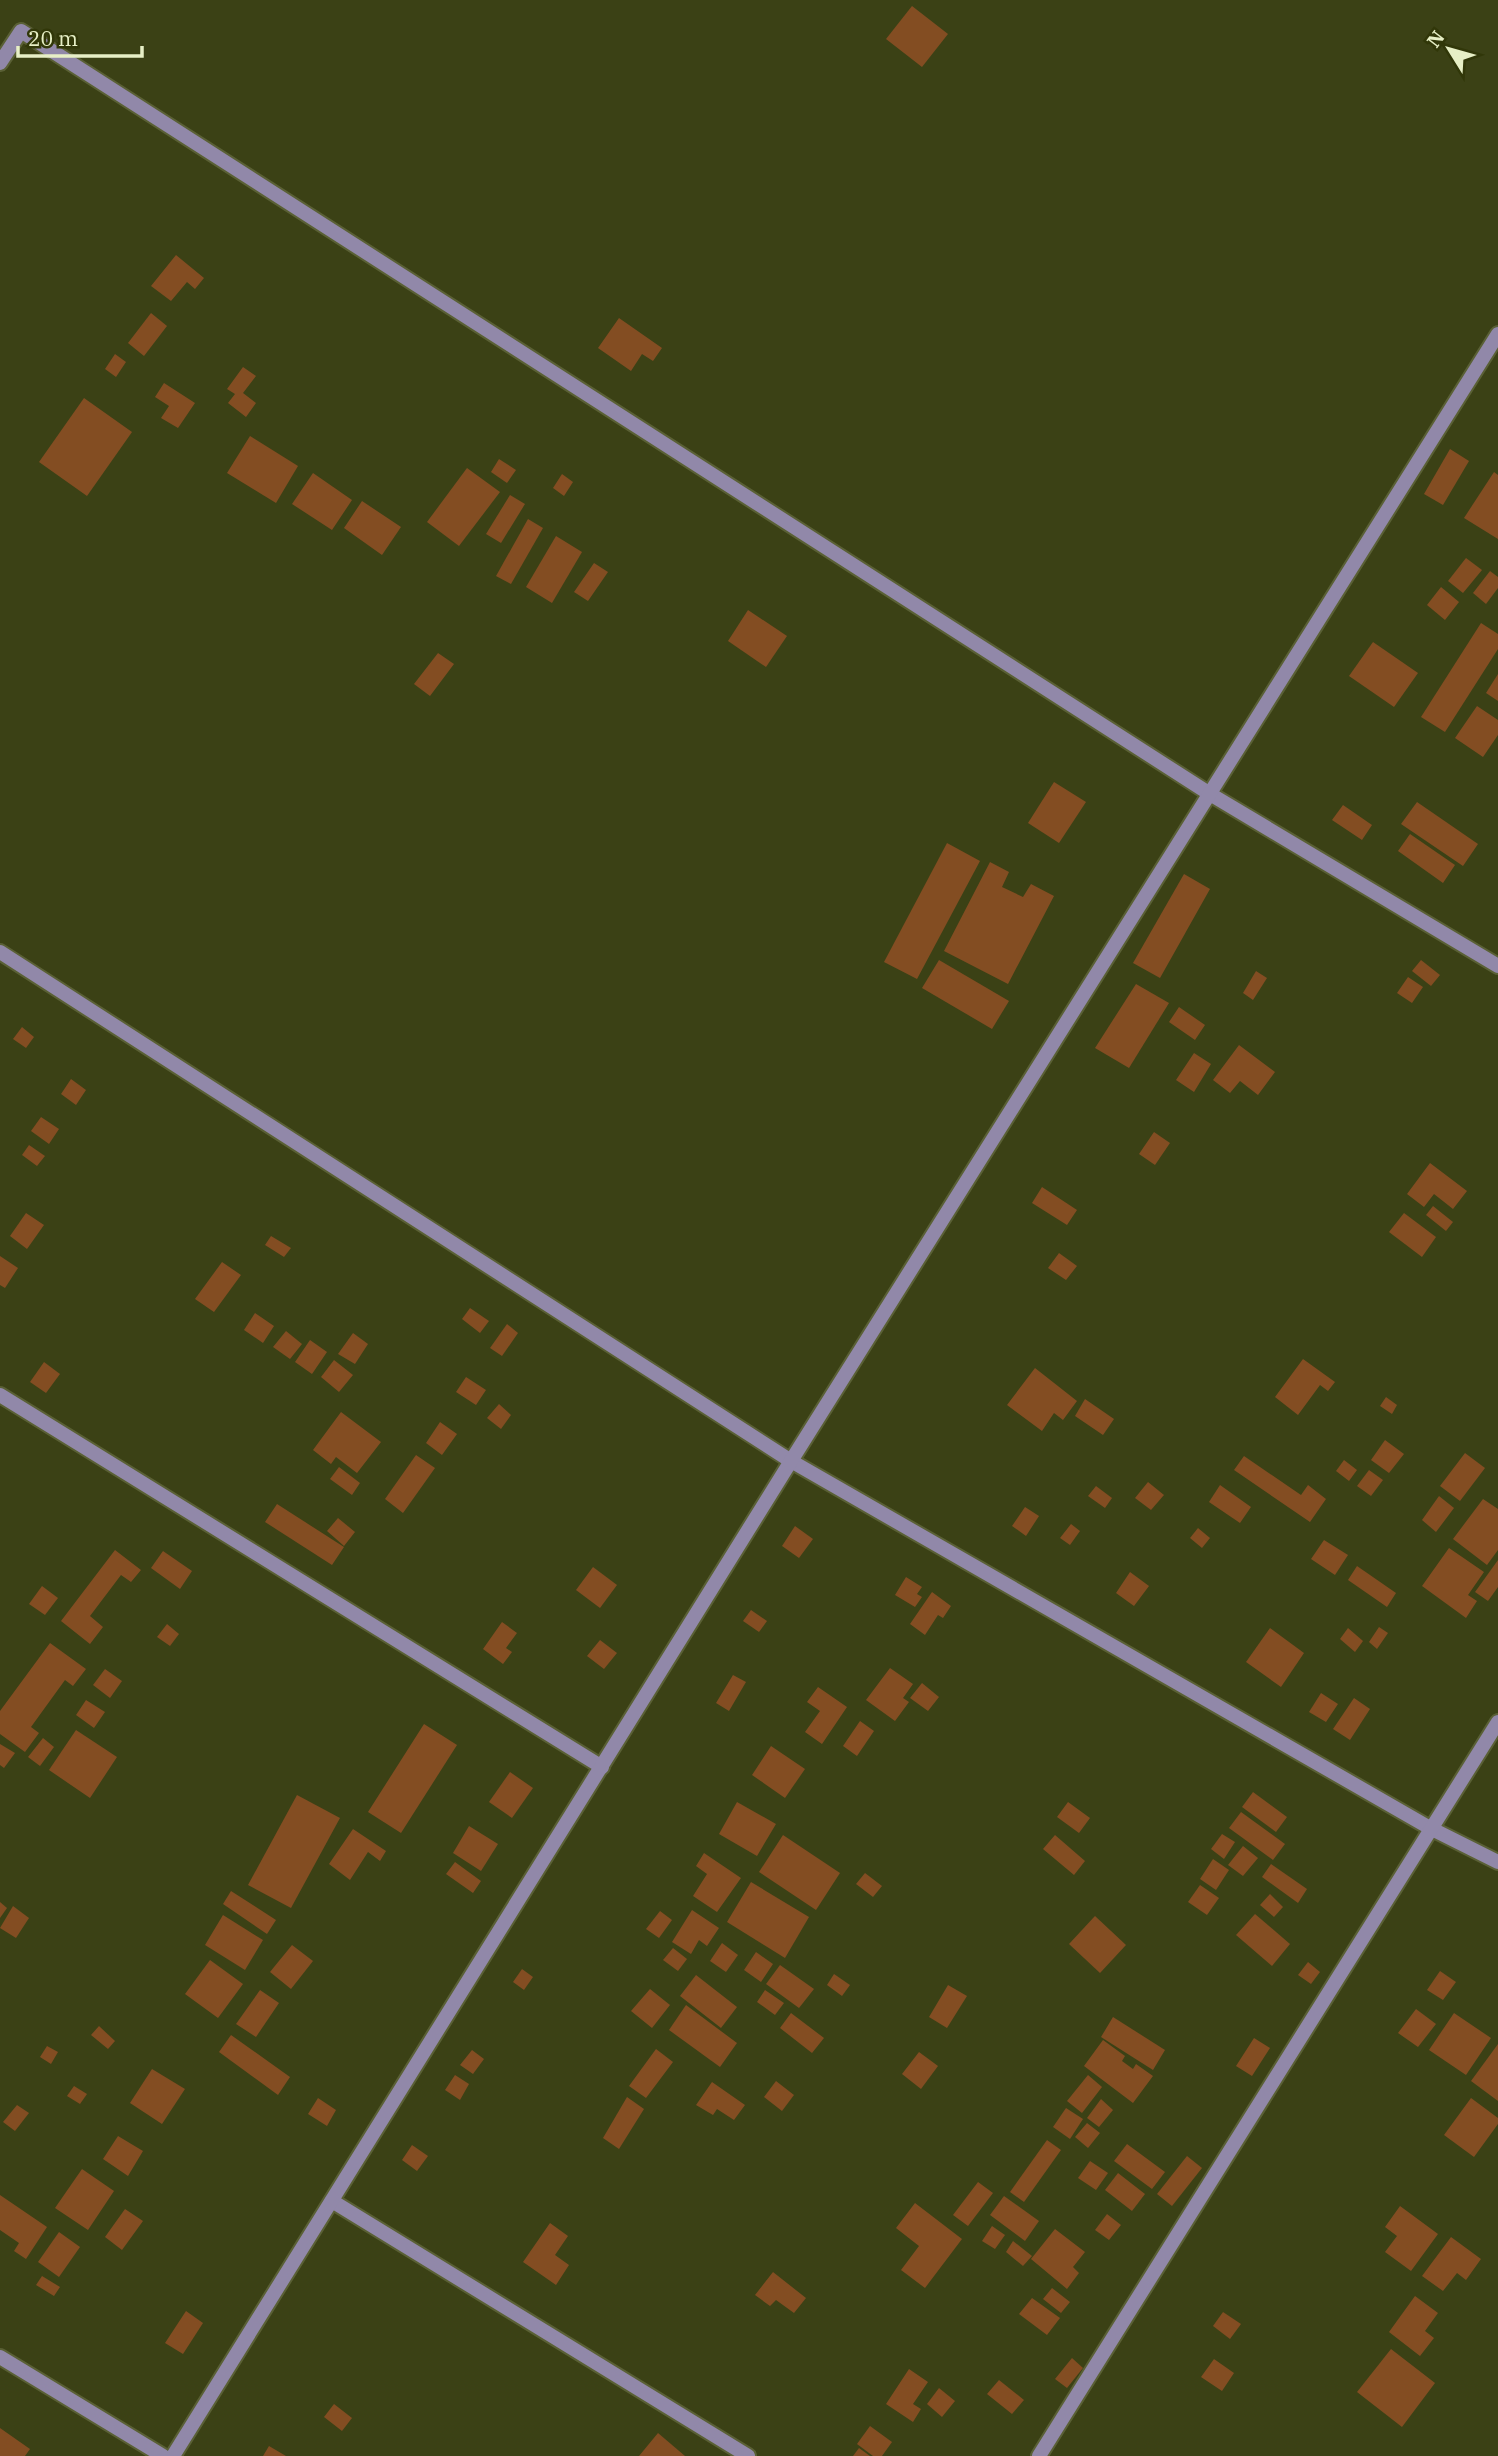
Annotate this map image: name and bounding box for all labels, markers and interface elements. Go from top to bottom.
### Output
scale bar [18,14,142,58]
north arrow [1414,14,1484,84]
text: 20 m [28,24,78,52]
text: N [1421,26,1450,52]

